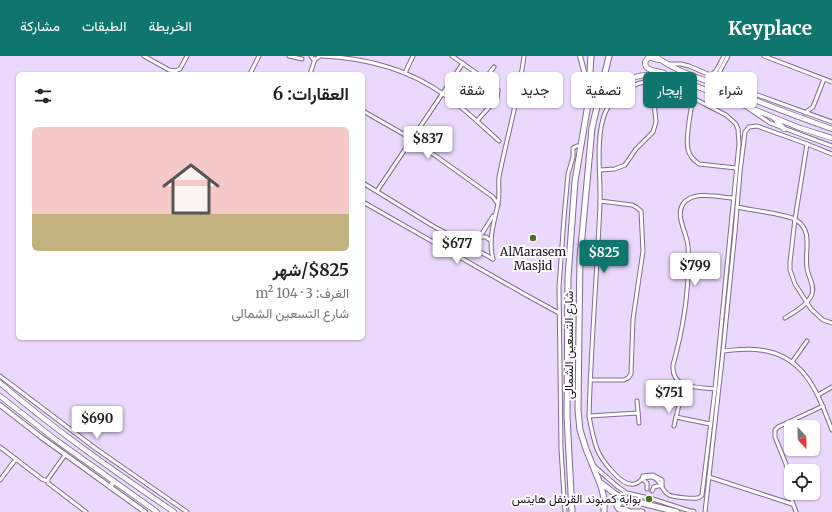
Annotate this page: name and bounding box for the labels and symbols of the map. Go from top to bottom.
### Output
pin: $837 [404,126,452,160]
pin: $677 [433,231,481,265]
marker: AlMarasem Masjid [528,233,538,243]
pin: $825 [580,240,628,274]
place label: AlMarasem Masjid [499,244,566,273]
pin: $799 [671,253,719,287]
street label: شارع التسعين الشمالى [561,291,578,399]
pin: $751 [645,380,693,414]
pin: $690 [73,406,121,440]
north arrow [784,420,820,456]
place label: بوابة كمبوند القرنفل هايتس [512,491,641,507]
marker: بوابة كمبوند القرنفل هايتس [644,494,654,504]

